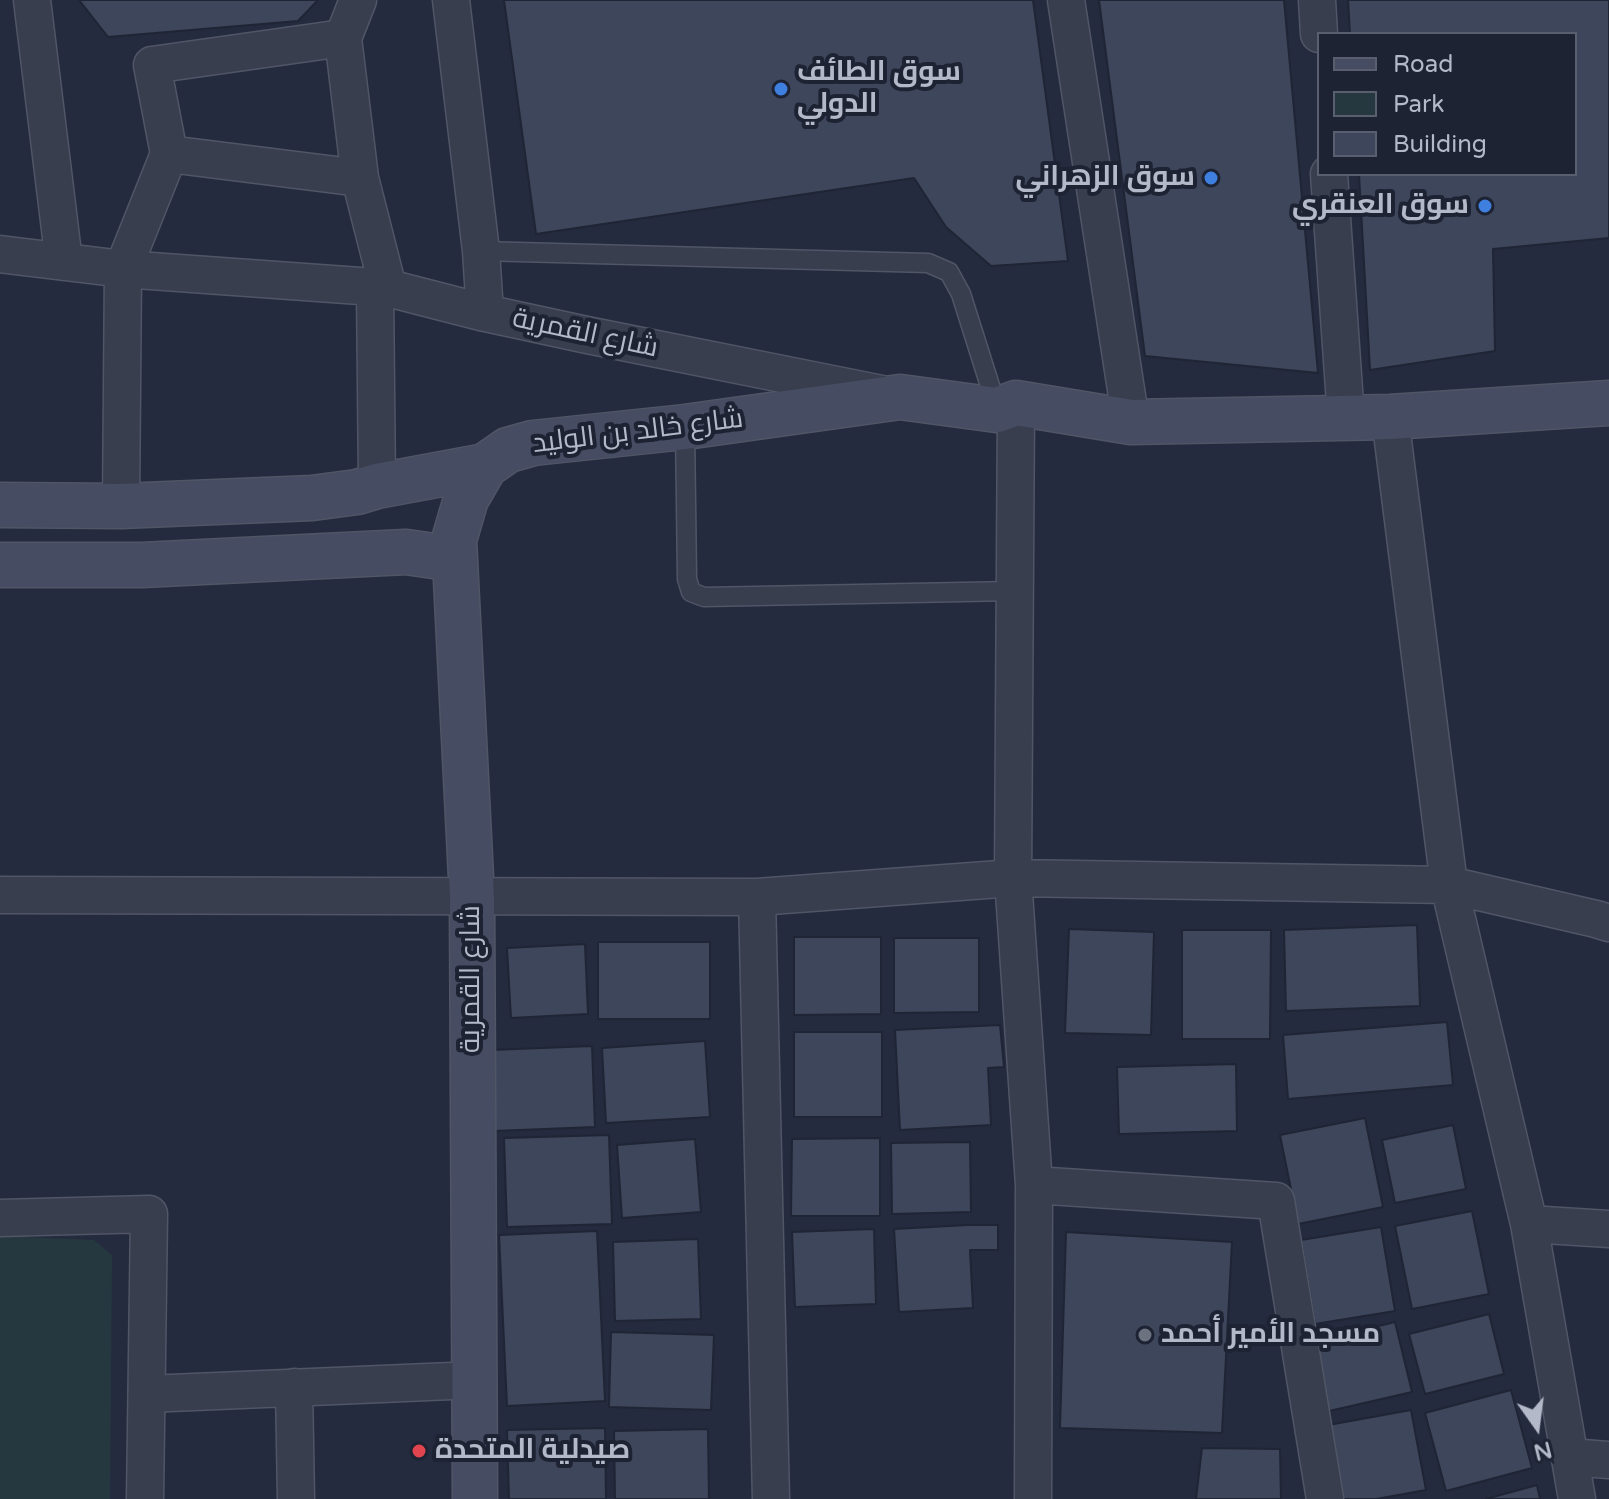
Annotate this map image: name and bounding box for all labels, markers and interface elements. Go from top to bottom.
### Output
legend [1317,32,1577,176]
text: Road [1393,50,1453,79]
place label: سوق الطائف الدولي [797,56,961,122]
marker: سوق الطائف الدولي [772,80,790,98]
text: Park [1393,90,1444,119]
text: Building [1393,130,1487,159]
place label: سوق الزهراني [1015,161,1195,195]
marker: سوق الزهراني [1202,169,1220,187]
place label: سوق العنقري [1292,189,1469,223]
marker: سوق العنقري [1476,197,1494,215]
street label: شارع القمرية [509,302,661,366]
street label: شارع خالد بن الوليد [531,402,745,462]
street label: شارع القمرية [455,905,489,1053]
place label: مسجد الأمير أحمد [1161,1318,1380,1352]
marker: مسجد الأمير أحمد [1136,1326,1154,1344]
north arrow [1497,1387,1577,1467]
place label: صيدلية المتحدة [435,1434,630,1468]
text: N [1531,1436,1555,1465]
marker: صيدلية المتحدة [410,1442,428,1460]

